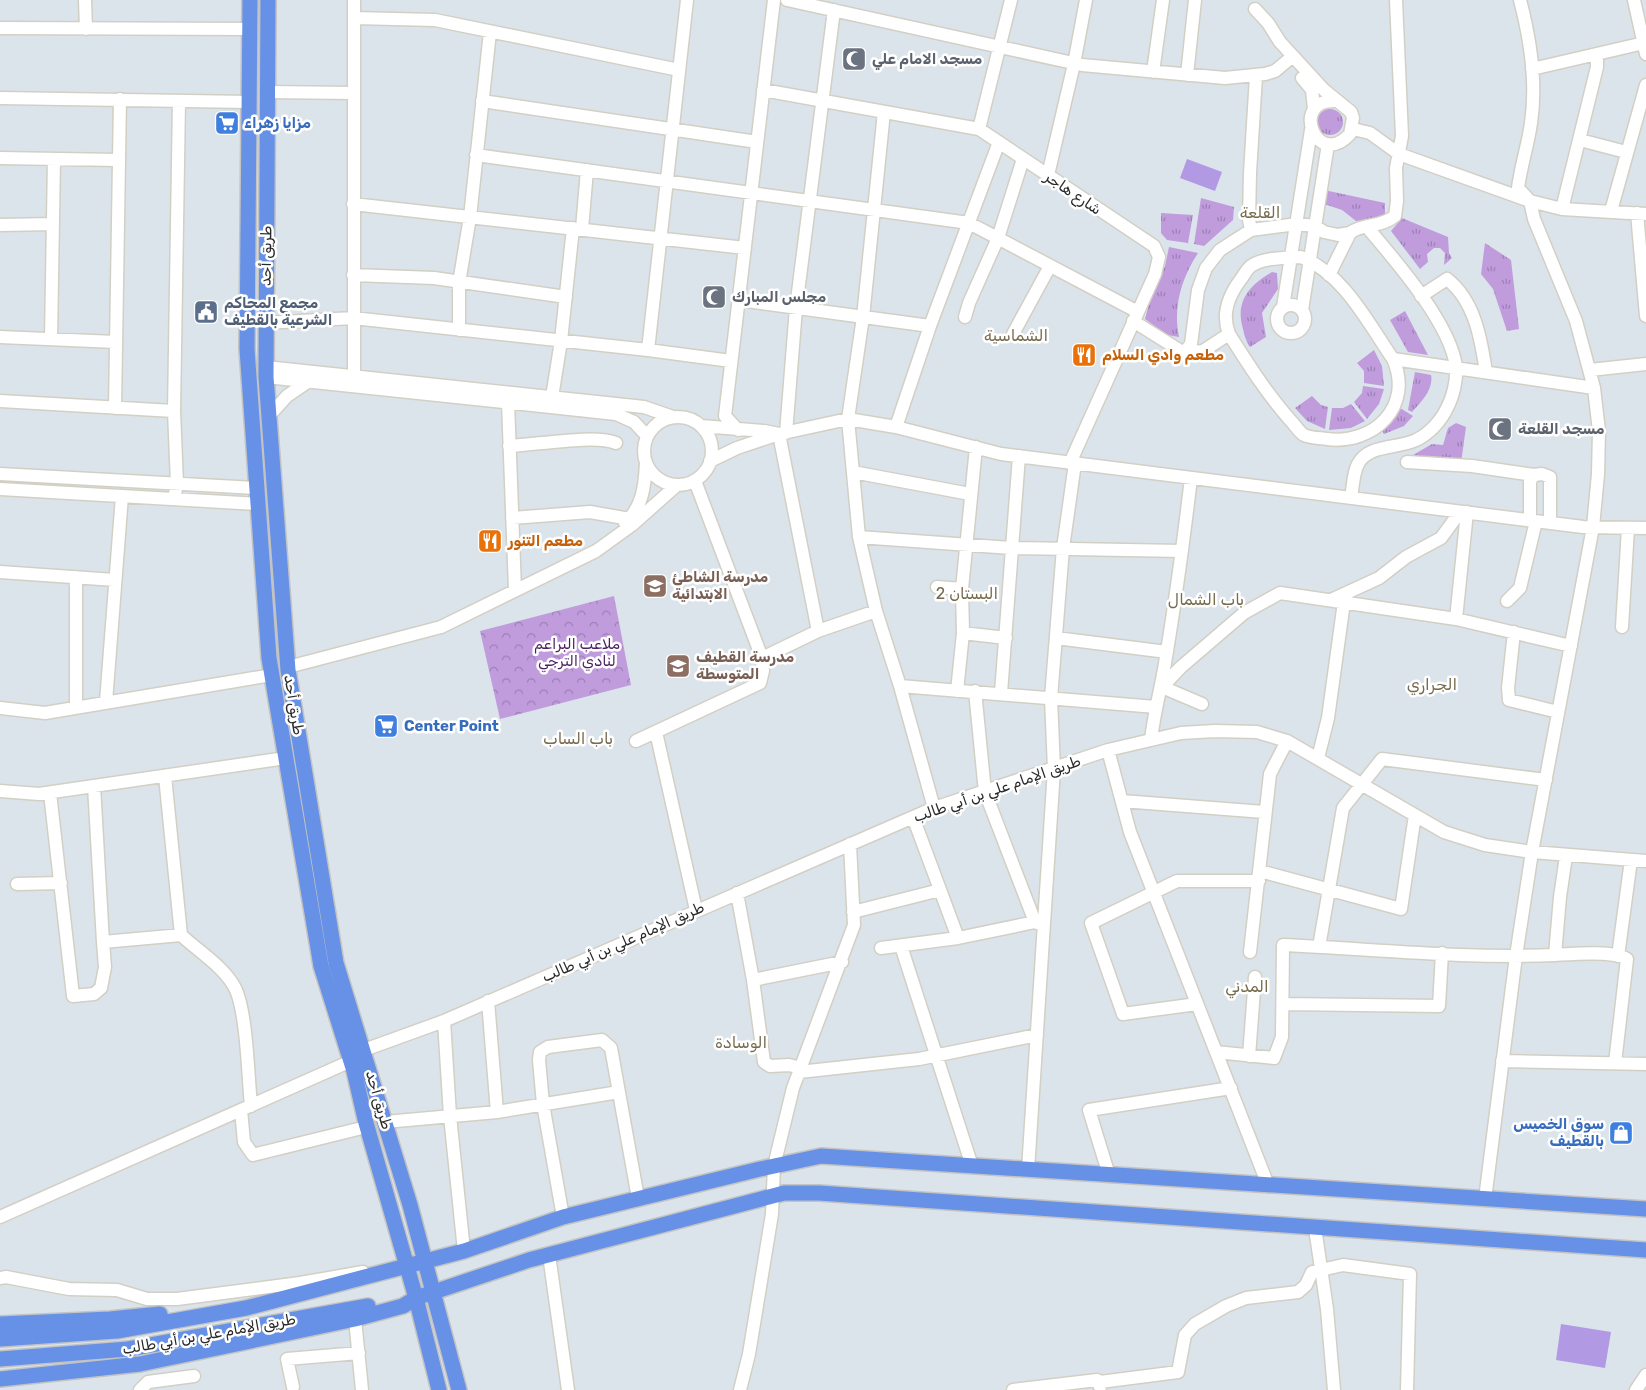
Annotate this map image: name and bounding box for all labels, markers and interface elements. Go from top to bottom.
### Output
mosque icon: مسجد الامام علي [841,46,867,72]
place label: مسجد الامام علي [872,50,983,71]
supermarket icon: مزايا زهراء [214,110,240,136]
place label: مزايا زهراء [244,114,311,132]
street label: شارع هاجر [1039,167,1105,220]
district label: القلعة [1240,203,1280,222]
street label: طريق أحد [256,226,276,286]
mosque icon: مجلس المبارك [701,284,727,310]
place label: مجلس المبارك [732,288,827,306]
place label: مجمع المحاكم الشرعية بالقطيف [224,294,332,329]
public building icon: مجمع المحاكم الشرعية بالقطيف [193,299,219,325]
district label: الشماسية [984,326,1048,345]
restaurant icon: مطعم وادي السلام [1071,342,1097,368]
place label: مطعم وادي السلام [1102,346,1224,366]
mosque icon: مسجد القلعة [1487,416,1513,442]
place label: مسجد القلعة [1518,420,1605,438]
restaurant icon: مطعم التنور [477,528,503,554]
place label: مطعم التنور [507,532,583,551]
place label: مدرسة الشاطئ الابتدائية [672,568,769,603]
school or university icon: مدرسة الشاطئ الابتدائية [642,573,668,599]
district label: البستان 2 [936,584,998,603]
district label: باب الشمال [1168,590,1244,609]
park label: ملاعب البراعم لنادي الترجي [534,635,620,673]
place label: مدرسة القطيف المتوسطة [696,648,795,683]
school or university icon: مدرسة القطيف المتوسطة [665,653,691,679]
street label: طريق أحد [280,674,308,736]
district label: الجراري [1407,675,1457,696]
supermarket icon: Center Point [373,713,399,739]
place label: Center Point [404,717,499,735]
district label: باب الساب [543,729,613,748]
street label: طريق الإمام علي بن أبي طالب [911,752,1084,829]
street label: طريق الإمام علي بن أبي طالب [539,898,708,989]
district label: المدني [1225,977,1269,999]
district label: الوسادة [715,1033,767,1053]
street label: طريق أحد [362,1068,396,1132]
place label: سوق الخميس بالقطيف [1513,1115,1604,1150]
shop icon: سوق الخميس بالقطيف [1608,1120,1634,1146]
street label: طريق الإمام علي بن أبي طالب [121,1310,298,1361]

